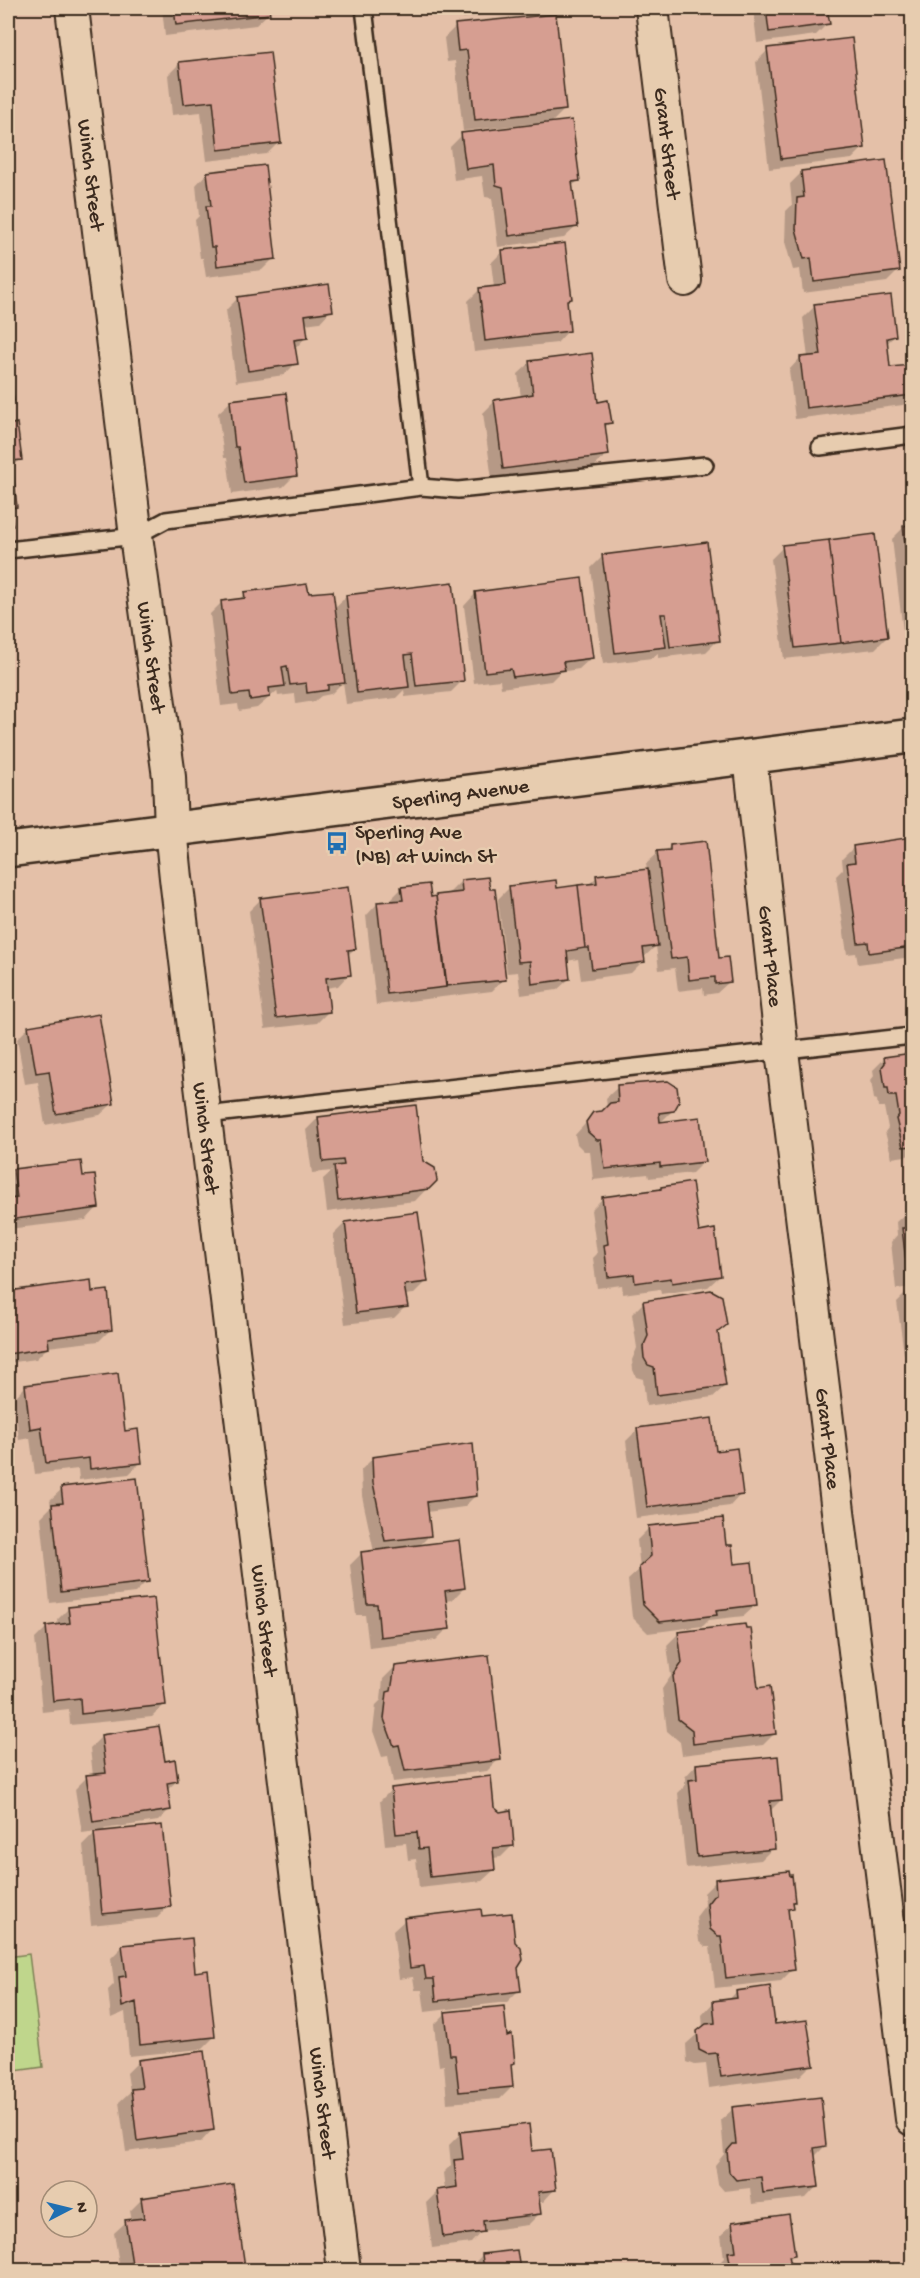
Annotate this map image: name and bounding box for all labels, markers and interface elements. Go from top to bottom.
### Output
street label: Grant Street [646,86,684,203]
street label: Winch Street [70,118,108,235]
street label: Winch Street [129,600,169,717]
street label: Sperling Avenue [391,775,532,817]
place label: Sperling Ave (NB) at Winch St [355,822,498,871]
bus stop icon: Sperling Ave (NB) at Winch St [324,830,350,856]
street label: Grant Place [750,904,786,1009]
street label: Winch Street [185,1081,223,1198]
street label: Grant Place [807,1387,844,1492]
street label: Winch Street [243,1564,282,1680]
street label: Winch Street [301,2046,340,2163]
north arrow [39,2179,99,2239]
text: N [70,2201,91,2214]

